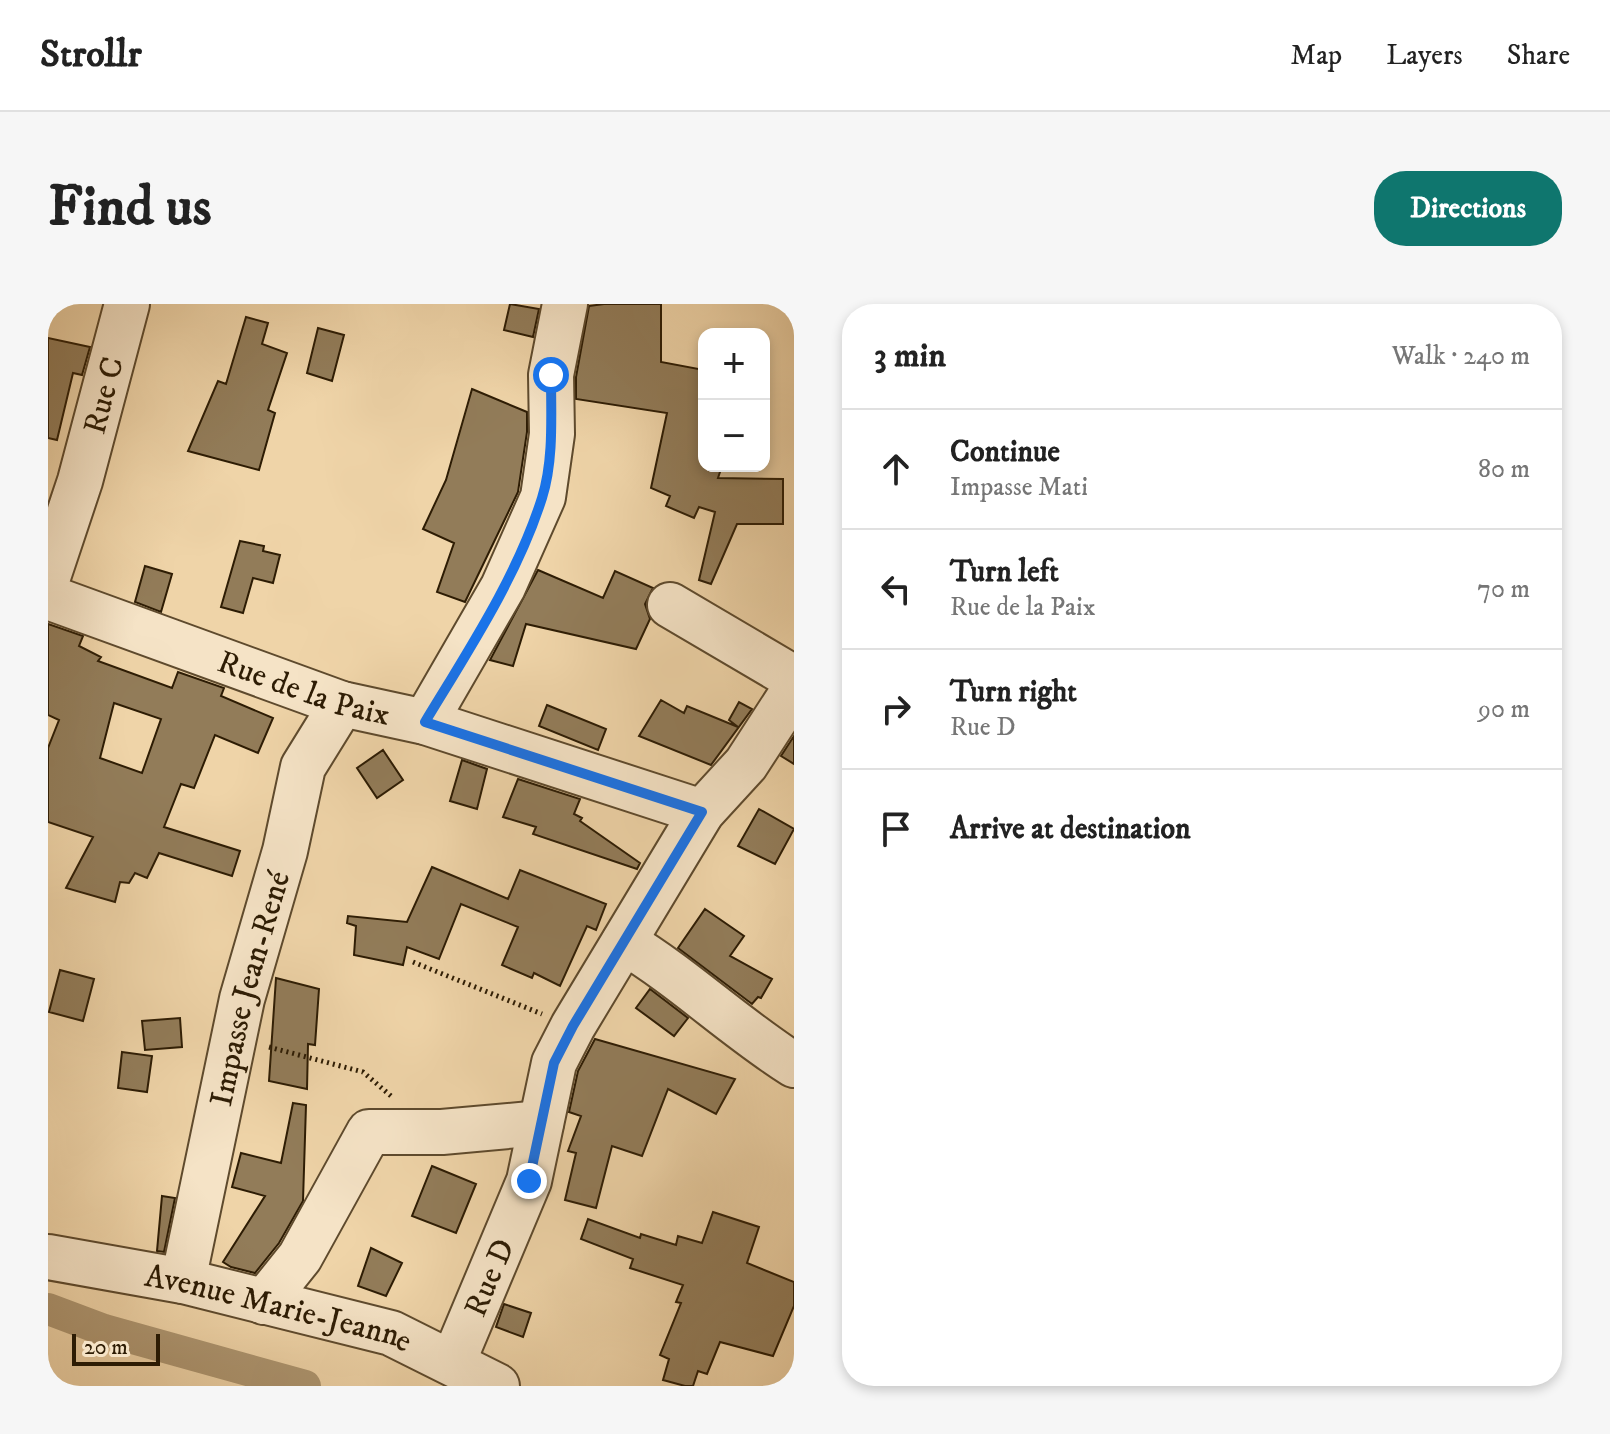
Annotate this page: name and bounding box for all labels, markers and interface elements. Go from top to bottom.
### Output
text: Strollr [40,31,142,79]
text: Map [1291,38,1342,73]
text: Layers [1386,38,1463,73]
text: Share [1507,38,1570,73]
button: Directions [1374,171,1562,246]
text: Find us [48,173,212,243]
map controls [698,328,770,472]
button: + [698,328,770,400]
text: 3 min [874,335,946,377]
text: Walk · 240 m [1392,340,1530,373]
street label: Rue C [75,353,134,439]
route start [533,357,569,393]
button: − [698,400,770,472]
text: Continue [950,434,1060,471]
icon: ahead [874,447,918,491]
text: 80 m [1478,453,1530,486]
text: Impasse Mati [950,471,1088,504]
text: Turn left [950,554,1059,591]
icon: left [874,567,918,611]
text: 70 m [1477,573,1530,606]
text: Rue de la Paix [950,591,1096,624]
street label: Rue de la Paix [212,642,394,736]
text: Turn right [950,674,1077,711]
icon: right [874,687,918,731]
text: 90 m [1478,693,1530,726]
text: Rue D [950,711,1016,744]
icon: arrive [874,807,918,851]
text: Arrive at destination [950,811,1191,848]
street label: Impasse Jean-René [202,866,300,1110]
route end [511,1163,547,1199]
street label: Rue D [456,1233,525,1323]
street label: Avenue Marie-Jeanne [142,1257,418,1362]
scale bar [72,1330,160,1366]
text: 20 m [84,1334,128,1361]

